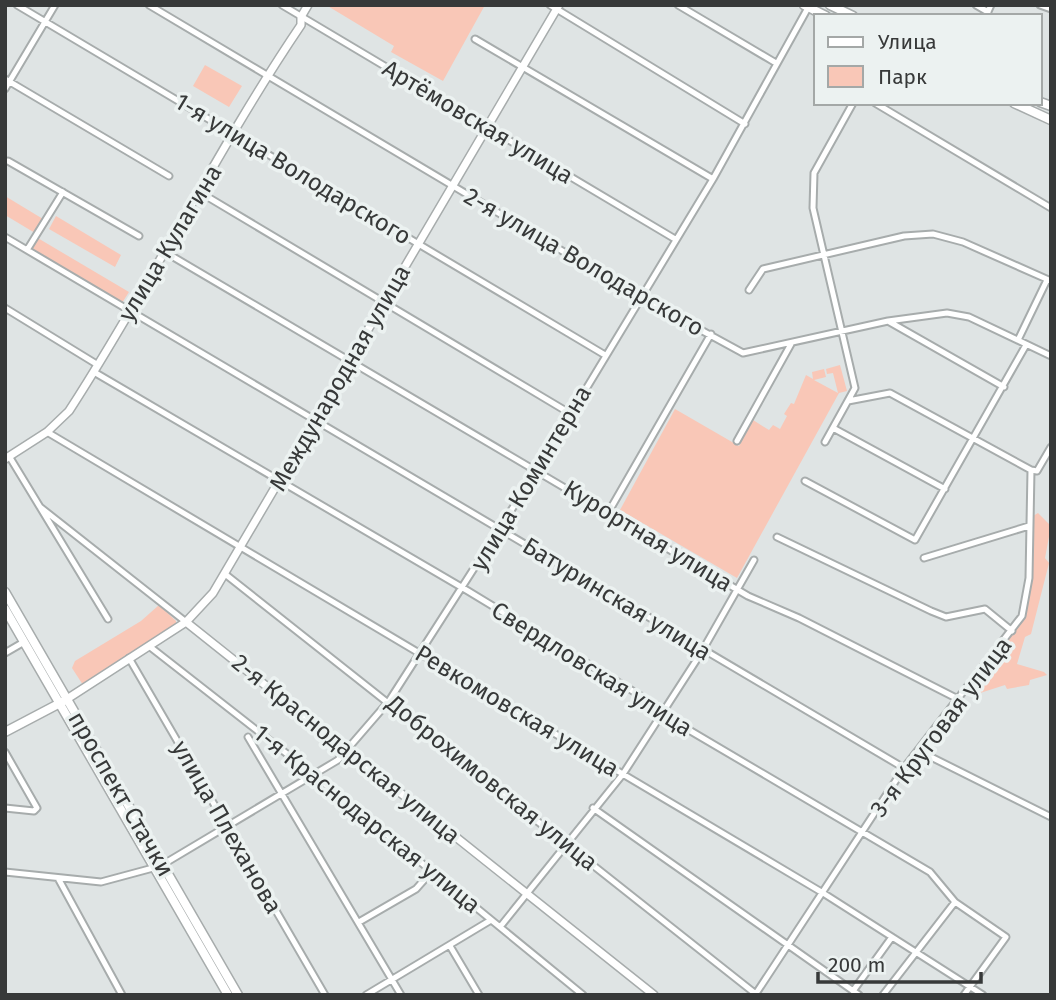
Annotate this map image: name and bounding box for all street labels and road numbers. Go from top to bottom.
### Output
street label: Артёмовская улица [378,54,578,190]
street label: 1-я улица Володарского [170,87,416,251]
street label: улица Кулагина [112,160,228,326]
street label: 2-я улица Володарского [459,182,709,342]
street label: Международная улица [264,260,416,496]
street label: улица Коминтерна [465,381,597,575]
street label: Курортная улица [558,474,738,598]
street label: Батуринская улица [518,532,716,666]
street label: Свердловская улица [486,596,698,742]
street label: 3-я Круговая улица [864,632,1018,822]
street label: Ревкомовская улица [410,639,624,783]
street label: 2-я Краснодарская улица [226,648,466,850]
street label: Доброхимовская улица [380,689,603,877]
street label: проспект Стачки [62,706,180,882]
street label: 1-я Краснодарская улица [248,719,486,919]
street label: улица Плеханова [166,736,288,918]

